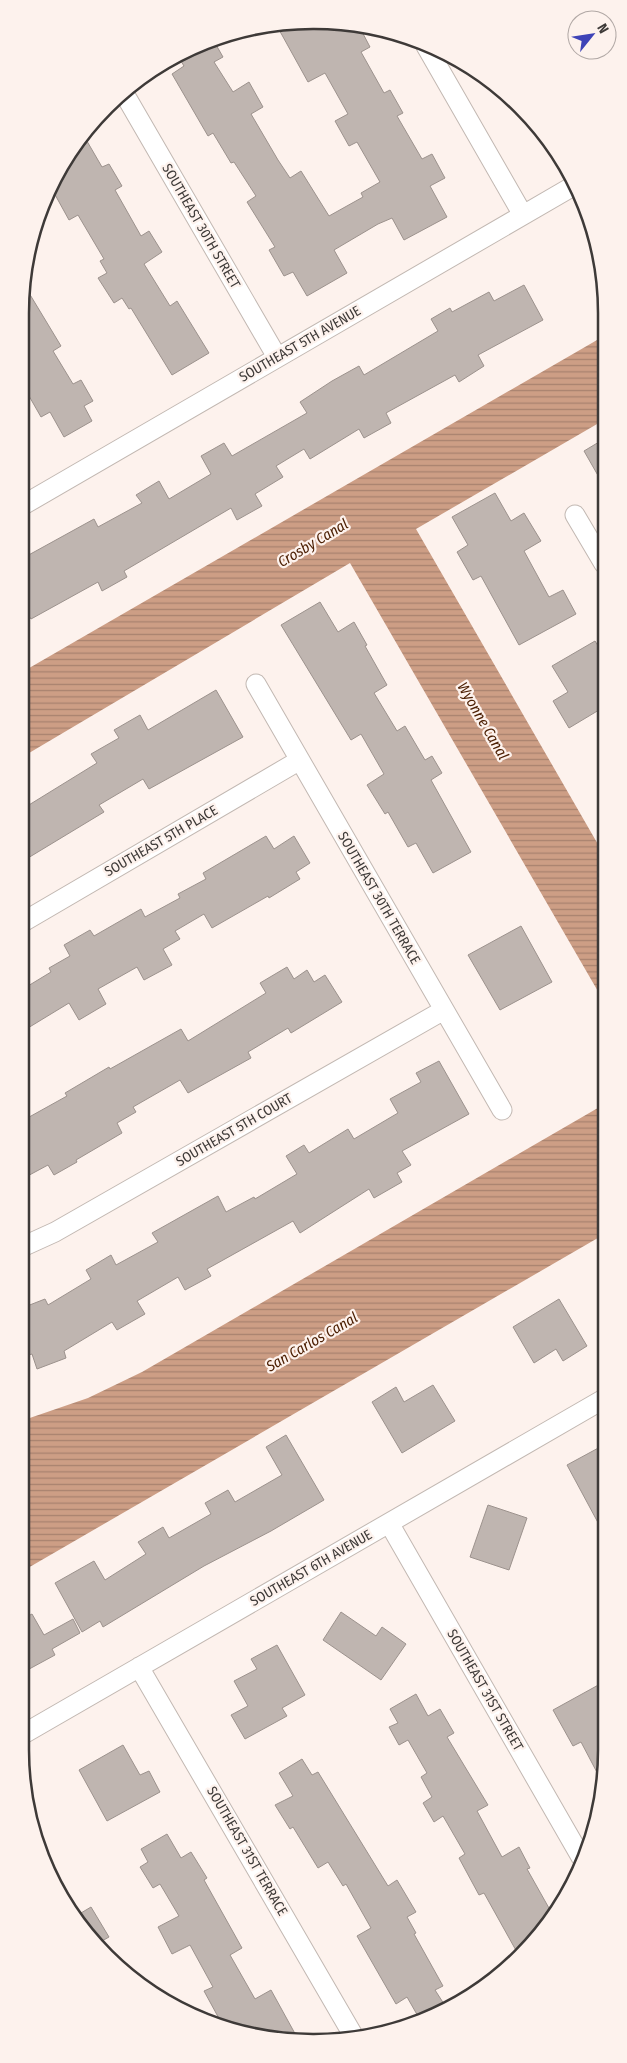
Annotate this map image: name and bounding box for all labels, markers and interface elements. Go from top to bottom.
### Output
north arrow [567,10,617,60]
text: N [593,21,612,37]
street label: SOUTHEAST 30TH STREET [158,161,244,292]
street label: SOUTHEAST 5TH AVENUE [236,302,364,386]
water label: Crosby Canal [275,515,352,571]
water label: Wyonne Canal [454,679,512,763]
street label: SOUTHEAST 5TH PLACE [101,801,221,880]
street label: SOUTHEAST 30TH TERRACE [334,829,424,968]
street label: SOUTHEAST 5TH COURT [173,1090,295,1170]
water label: San Carlos Canal [262,1308,361,1376]
street label: SOUTHEAST 6TH AVENUE [247,1526,375,1610]
street label: SOUTHEAST 31ST STREET [443,1626,527,1754]
street label: SOUTHEAST 31ST TERRACE [203,1783,291,1919]

